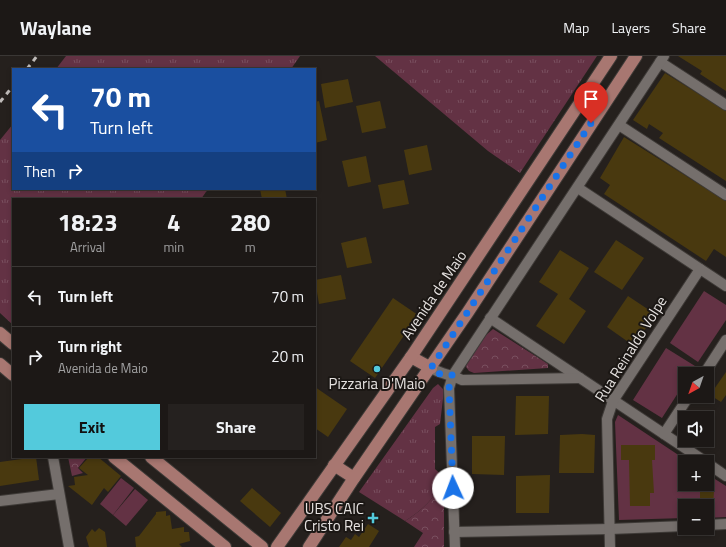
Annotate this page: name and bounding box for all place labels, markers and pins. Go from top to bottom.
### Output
pin [574,82,608,123]
marker: Pizzaria D'Maio [372,364,382,374]
place label: Pizzaria D'Maio [329,372,425,395]
place label: UBS CAIC Cristo Rei [304,497,364,537]
marker: UBS CAIC Cristo Rei [367,512,379,524]

